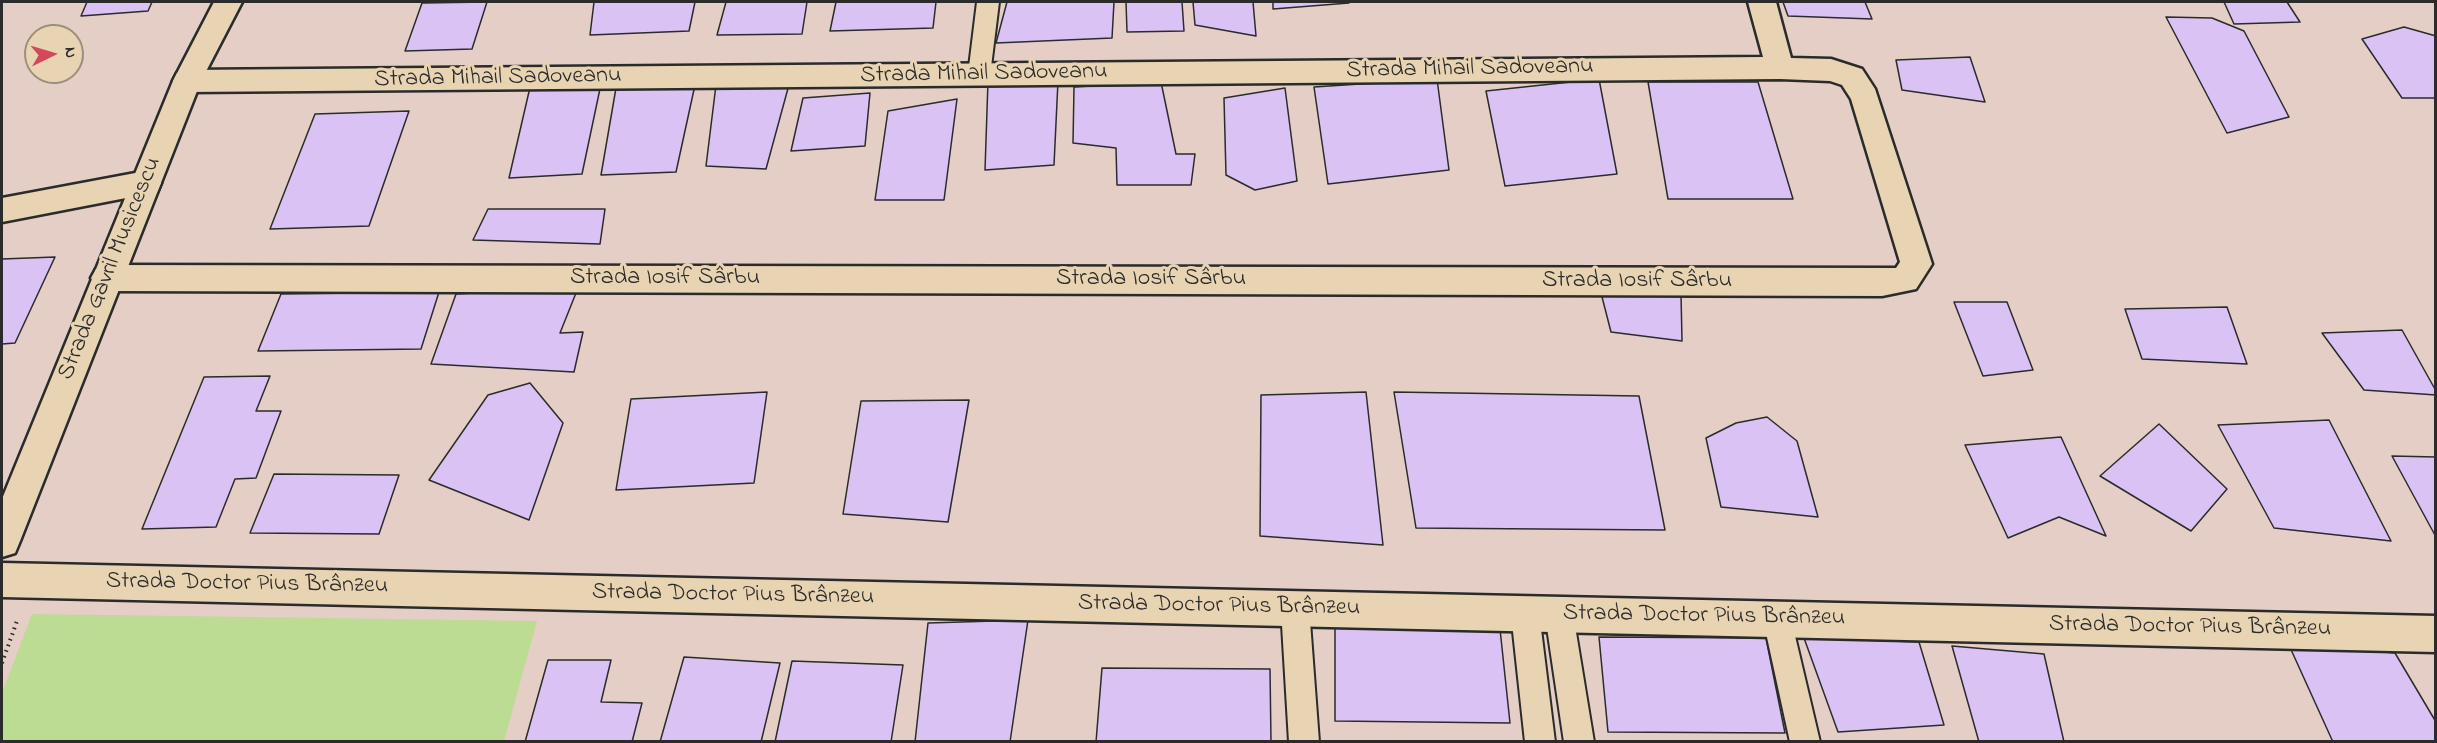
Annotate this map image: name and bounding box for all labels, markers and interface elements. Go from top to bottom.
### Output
north arrow [24,24,84,84]
text: N [58,46,82,59]
street label: Strada Mihail Sadoveanu [1346,53,1594,87]
street label: Strada Mihail Sadoveanu [860,58,1108,92]
street label: Strada Mihail Sadoveanu [374,62,622,96]
street label: Strada Gavril Musicescu [53,153,169,385]
street label: Strada Iosif Sârbu [570,265,760,293]
street label: Strada Iosif Sârbu [1056,266,1246,294]
street label: Strada Iosif Sârbu [1542,268,1732,296]
street label: Strada Doctor Pius Brânzeu [105,568,389,602]
street label: Strada Doctor Pius Brânzeu [591,579,875,613]
street label: Strada Doctor Pius Brânzeu [1077,590,1361,624]
street label: Strada Doctor Pius Brânzeu [1562,600,1846,634]
street label: Strada Doctor Pius Brânzeu [2048,611,2332,645]

